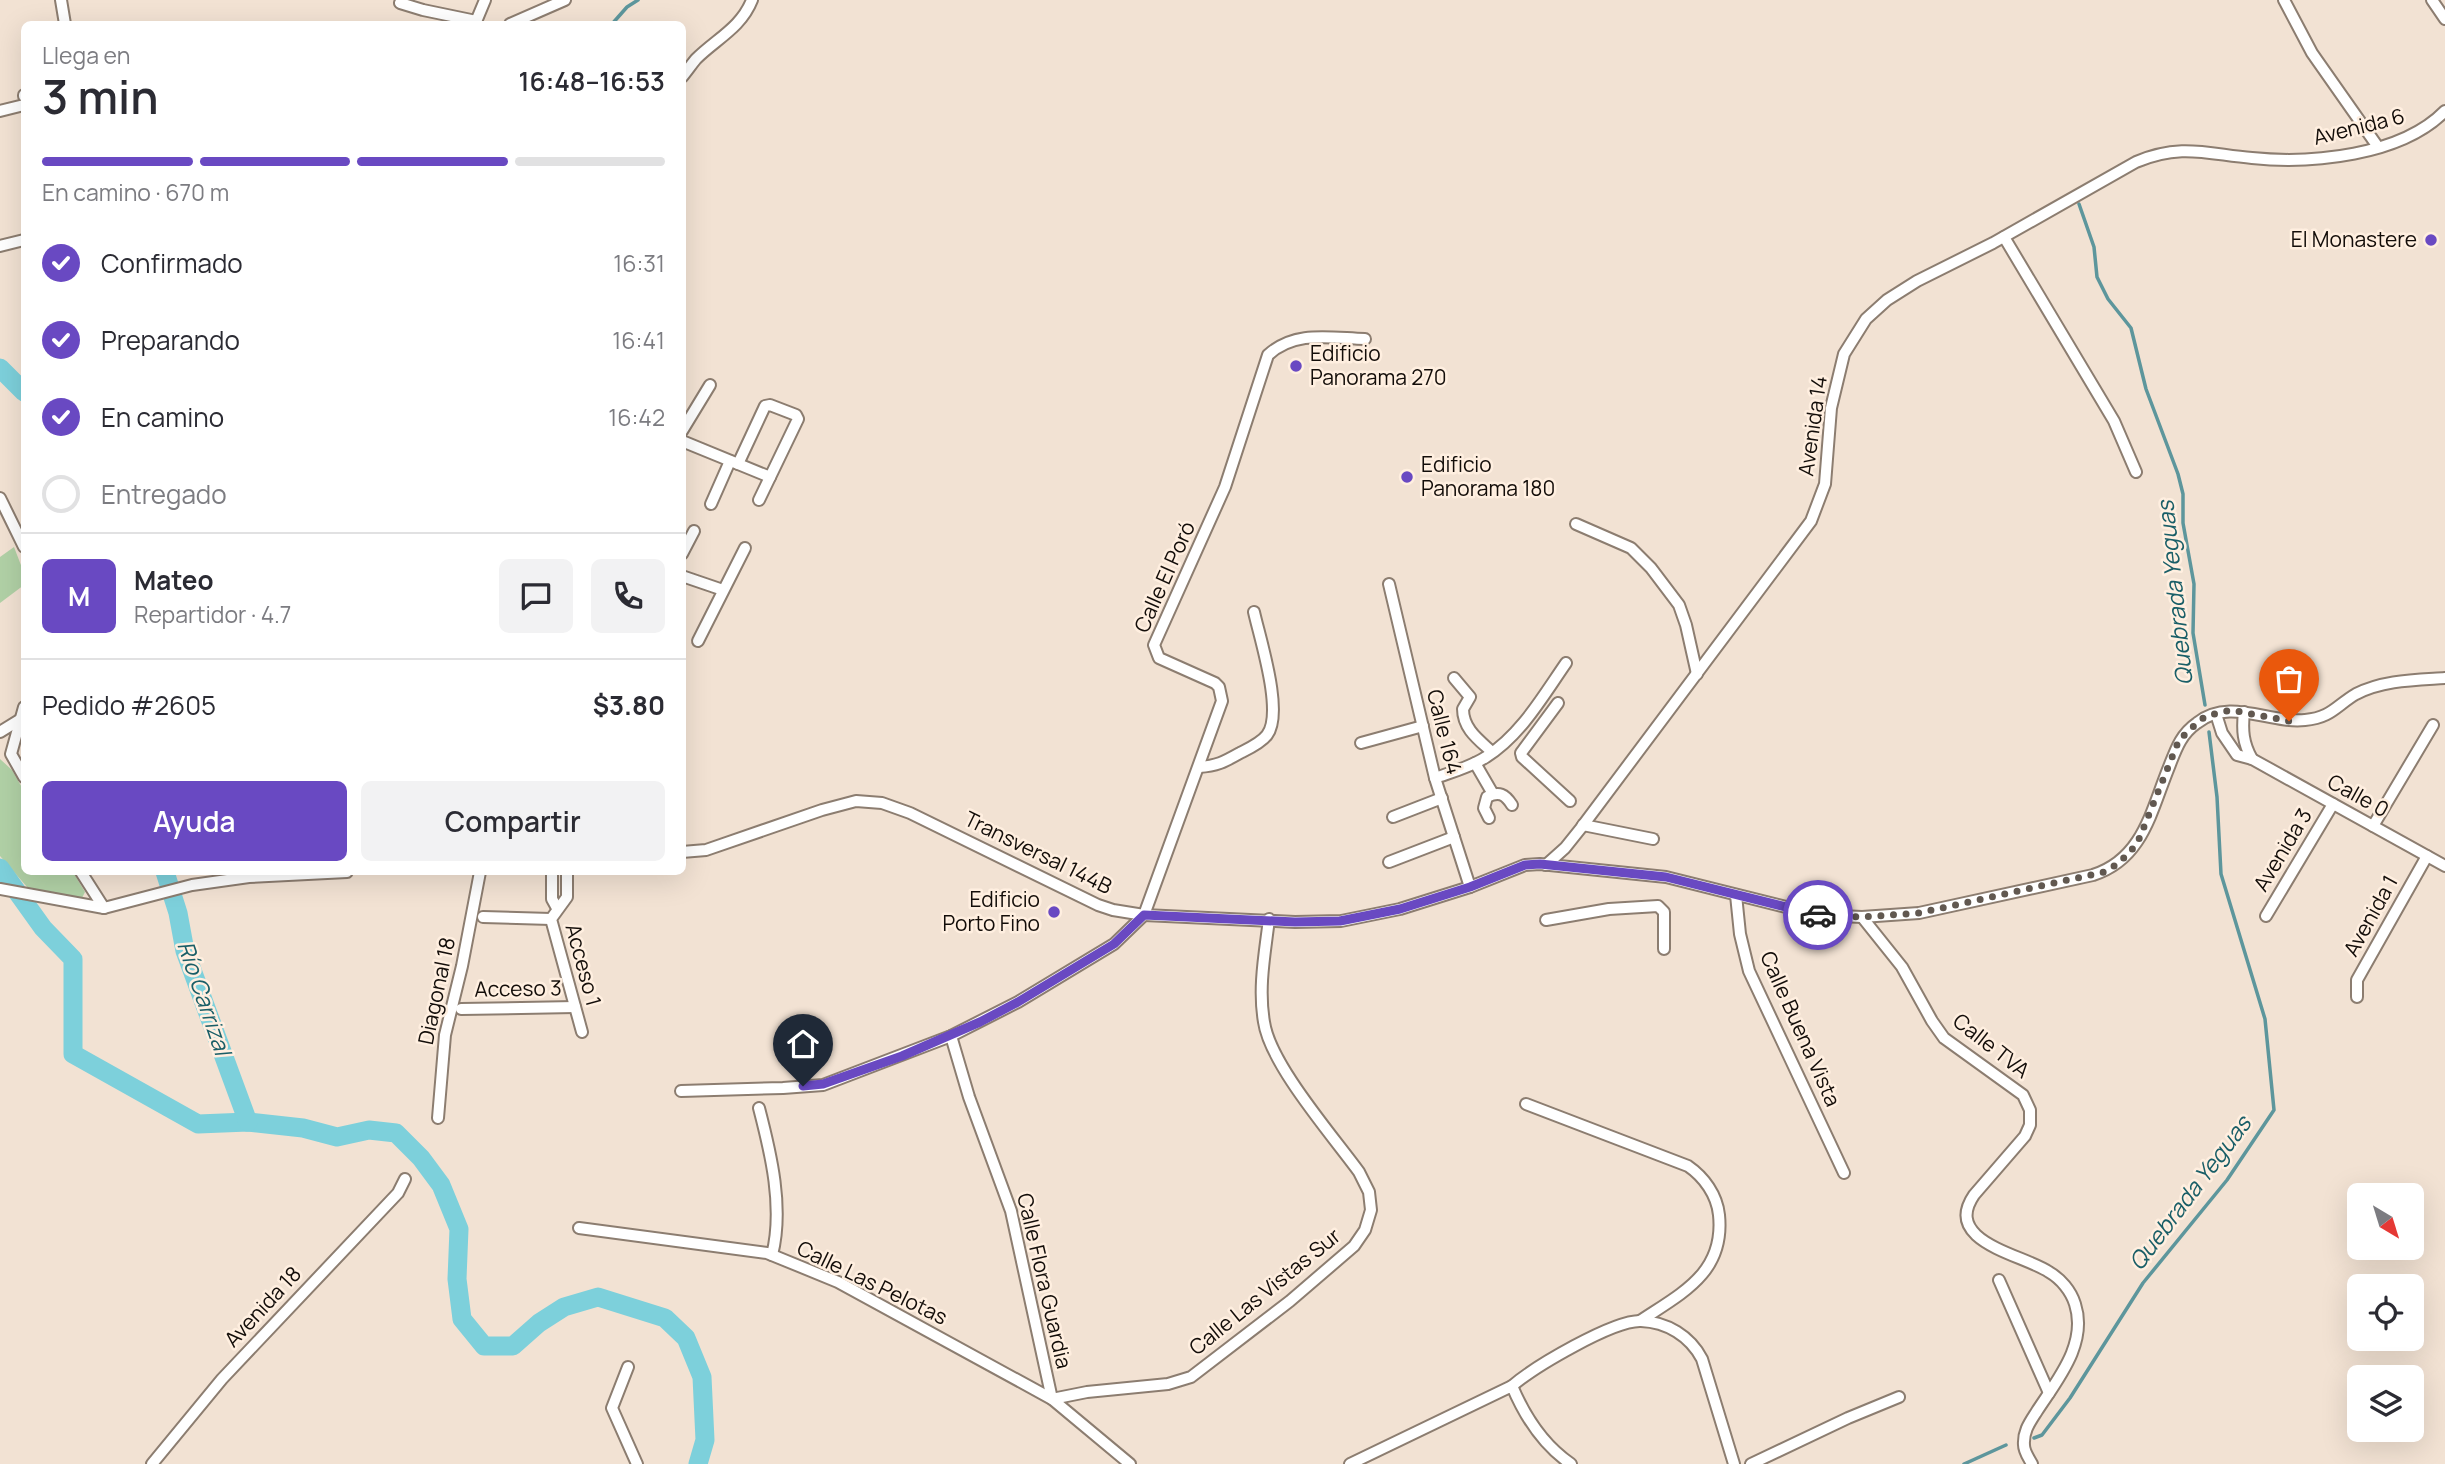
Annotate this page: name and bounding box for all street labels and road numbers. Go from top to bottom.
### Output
street label: Avenida 6 [2310,101,2407,151]
street label: Avenida 14 [1791,374,1833,478]
street label: Calle El Poró [1127,517,1201,637]
street label: Calle 164 [1421,686,1469,777]
street label: Calle 0 [2323,767,2394,823]
street label: Avenida 3 [2246,803,2318,896]
street label: Transversal 144B [960,804,1117,900]
street label: Avenida 1 [2336,870,2404,961]
street label: Acceso 1 [560,921,608,1009]
street label: Diagonal 18 [411,934,461,1047]
street label: Calle Buena Vista [1754,947,1848,1111]
street label: Acceso 3 [474,973,562,1003]
street label: Calle TVA [1948,1006,2036,1084]
street label: Calle Flora Guardia [1011,1190,1079,1371]
street label: Calle Las Vistas Sur [1183,1221,1346,1361]
street label: Calle Las Pelotas [793,1234,952,1331]
street label: Avenida 18 [218,1260,307,1353]

